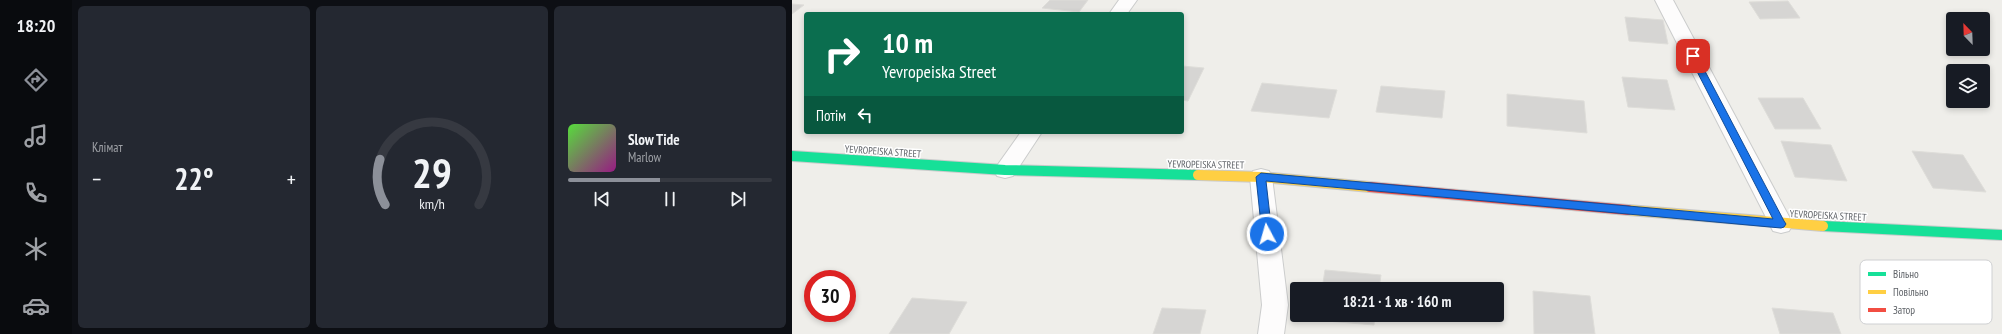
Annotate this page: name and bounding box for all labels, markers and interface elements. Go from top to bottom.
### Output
north arrow [1946,12,1990,56]
map controls [1946,12,1990,108]
text: 18:20 [17,14,55,37]
text: 10 m [882,24,933,61]
icon: right [816,28,868,80]
pin [1676,39,1710,73]
icon: arrive [1682,45,1704,67]
text: Yevropeiska Street [882,60,996,83]
button: layers [1946,64,1990,108]
icon: directions [22,66,50,94]
icon: left [854,104,876,126]
text: Потім [816,106,846,125]
icon: music [22,122,50,150]
text: Slow Tide [628,130,680,149]
text: Клімат [92,139,123,156]
street label: YEVROPEISKA STREET [844,142,922,161]
text: 29 [412,146,452,199]
text: Marlow [628,149,661,166]
street label: YEVROPEISKA STREET [1168,157,1245,172]
text: 22° [174,159,214,198]
text: − [92,165,101,193]
text: + [287,165,296,193]
icon: phone [22,179,50,207]
icon: previous [591,188,613,210]
icon: pause [659,188,681,210]
icon: next [727,188,749,210]
text: km/h [419,194,445,213]
street label: YEVROPEISKA STREET [1789,207,1867,224]
position arrow [1246,213,1288,255]
icon: climate [22,235,50,263]
legend [1860,260,1992,324]
text: Вільно [1893,267,1919,281]
speed limit sign: 30 [804,270,856,322]
text: Повільно [1893,285,1929,299]
icon: car [22,292,50,320]
text: 18:21 · 1 хв · 160 m [1343,292,1451,311]
text: Затор [1893,303,1915,317]

